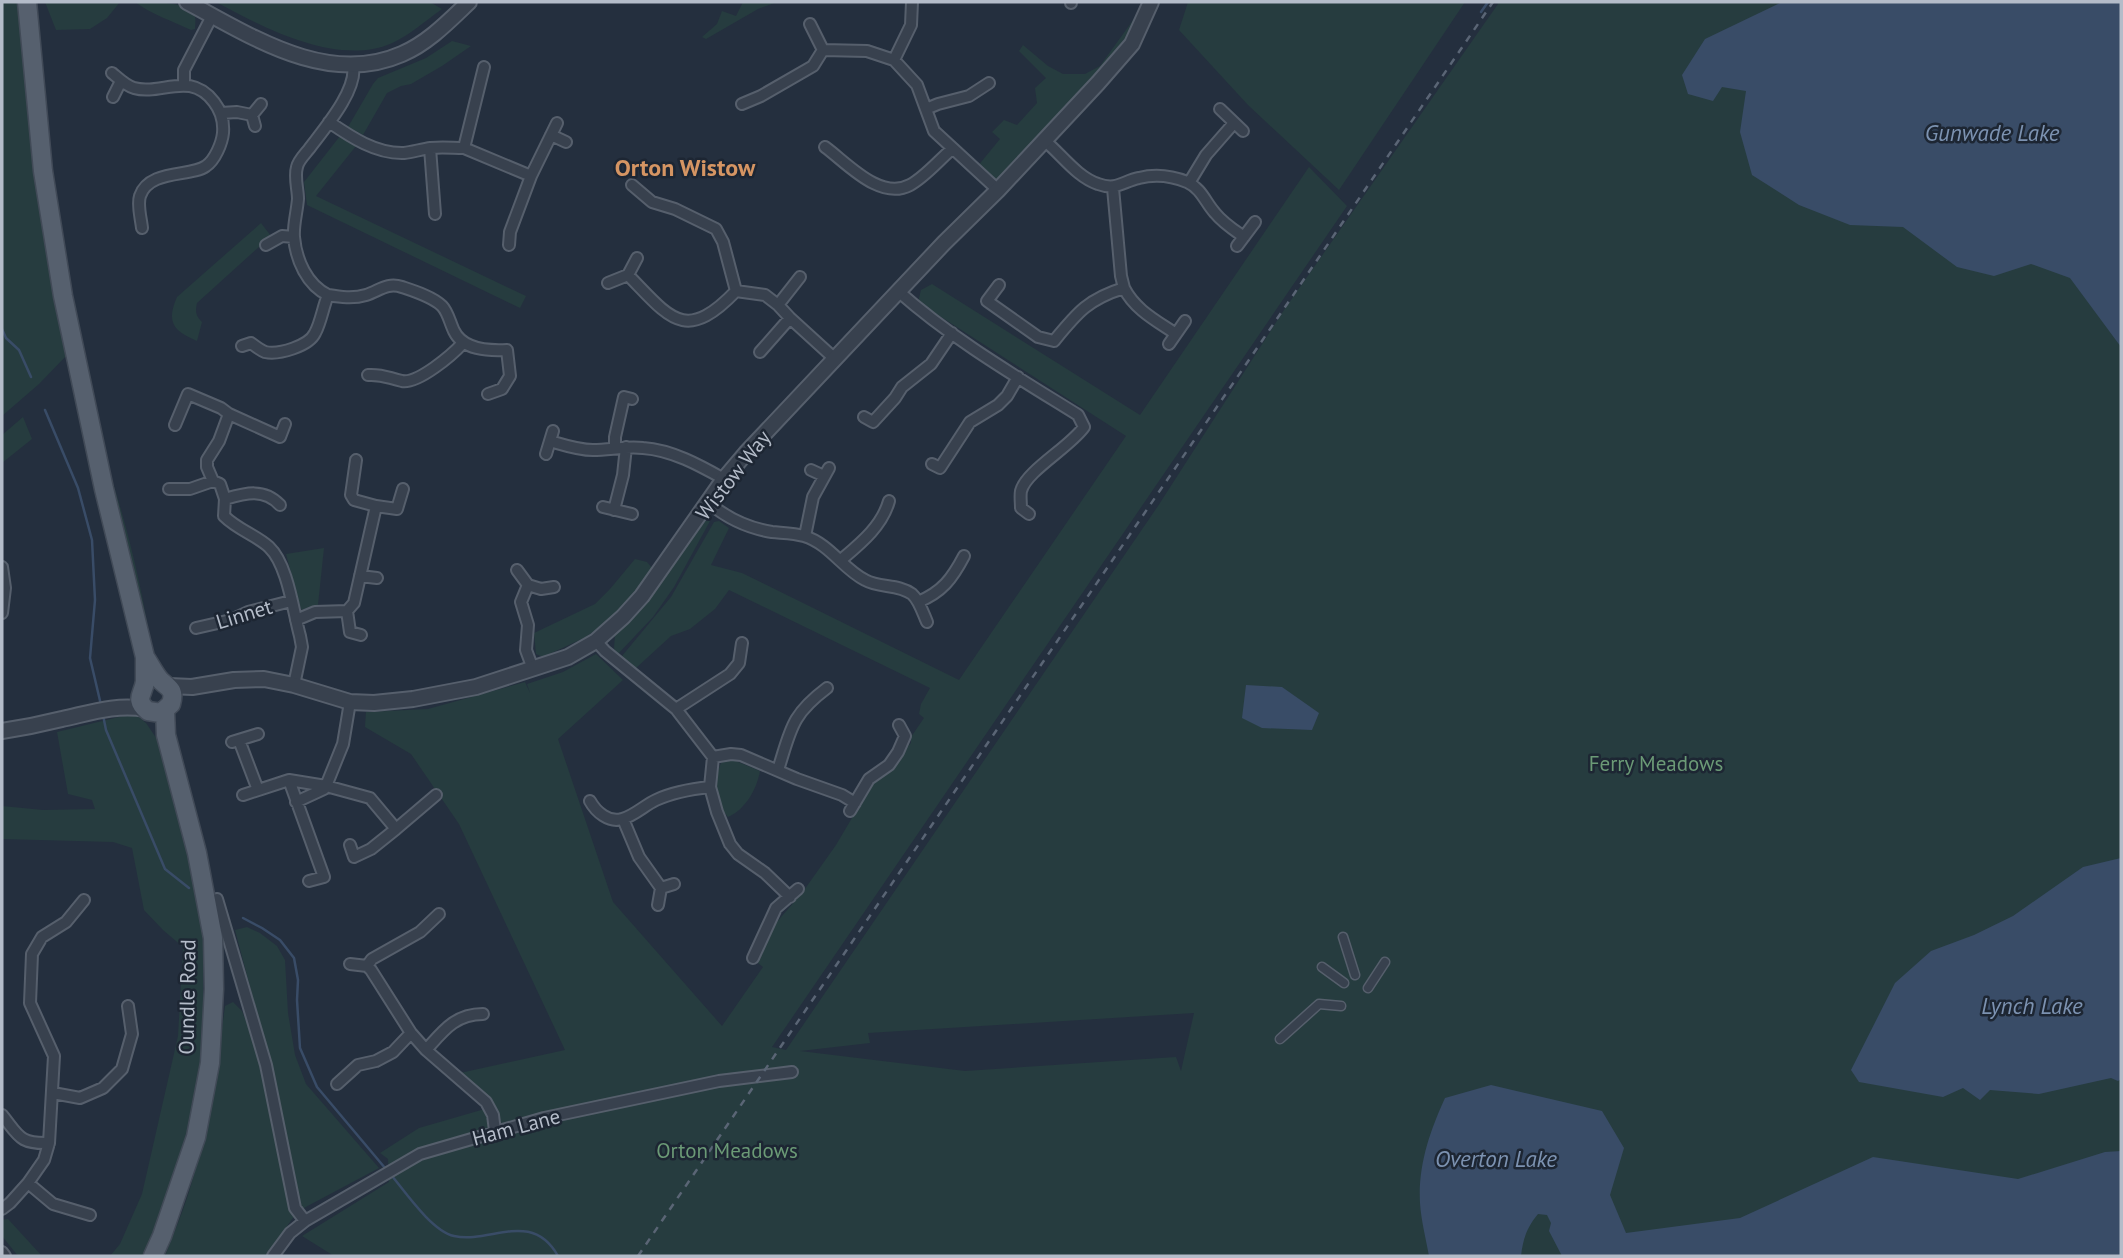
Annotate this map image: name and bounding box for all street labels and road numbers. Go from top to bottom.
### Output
street label: Wistow Way [690,425,777,525]
street label: Linnet [213,593,275,635]
street label: Oundle Road [172,939,202,1055]
street label: Ham Lane [469,1102,563,1152]

